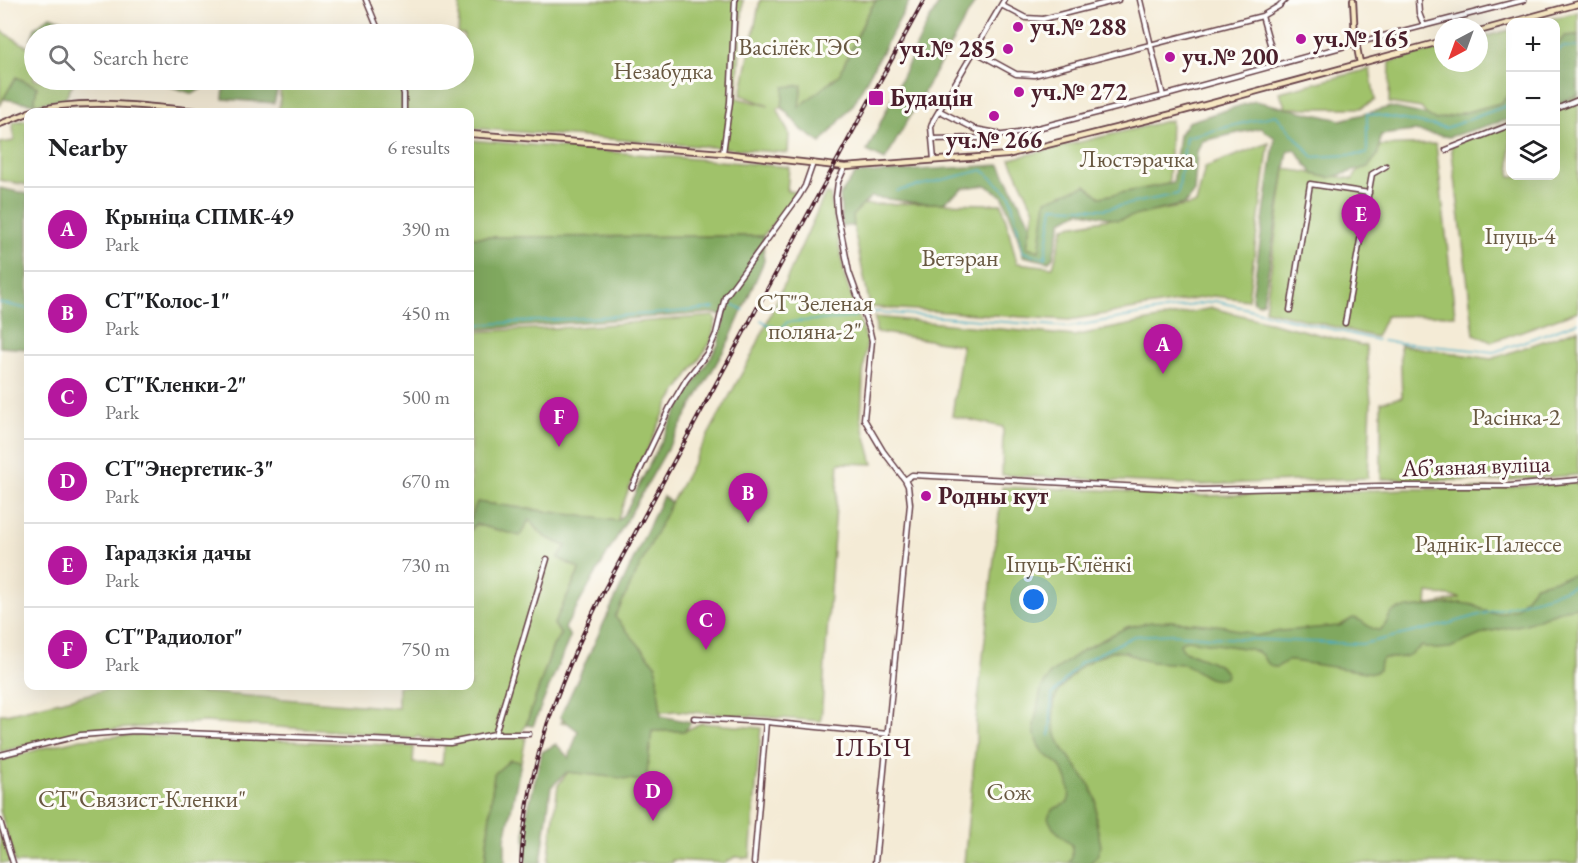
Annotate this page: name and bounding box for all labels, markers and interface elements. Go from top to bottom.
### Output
place label: уч.№ 288 [1030,11,1126,43]
north arrow [1434,18,1488,72]
map controls [1506,18,1560,180]
button: + [1506,18,1560,72]
marker: уч.№ 288 [1011,20,1025,34]
place label: уч.№ 165 [1313,23,1409,55]
search box [24,24,474,90]
park label: Васілёк ГЭС [738,31,860,62]
marker: уч.№ 165 [1294,32,1308,46]
place label: уч.№ 285 [900,33,996,65]
icon: search [45,41,78,74]
place label: уч.№ 200 [1182,41,1279,73]
marker: уч.№ 285 [1001,42,1015,56]
text: Search here [93,43,188,72]
marker: уч.№ 200 [1163,50,1177,64]
park label: Незабудка [613,55,713,86]
button: − [1506,72,1560,126]
place label: уч.№ 272 [1031,76,1128,108]
place label: Будацін [890,82,973,114]
marker: уч.№ 272 [1012,85,1026,99]
marker: Будацін [867,89,885,107]
marker: уч.№ 266 [987,109,1001,123]
place label: уч.№ 266 [946,124,1043,156]
button: layers [1506,126,1560,180]
text: Nearby [48,130,128,164]
text: 6 results [387,134,450,160]
park label: Люстэрачка [1080,143,1195,174]
pin: E [1342,194,1380,244]
text: Крыніца СПМК-49 [105,202,294,231]
text: A [60,216,75,242]
text: 390 m [402,216,450,242]
park label: Іпуць-4 [1485,220,1556,251]
text: Park [105,231,139,257]
park label: Ветэран [921,242,999,273]
text: СТ"Колос-1" [105,286,230,315]
park label: СТ"Зеленая поляна-2" [757,287,873,346]
text: B [61,300,74,326]
text: 450 m [402,300,450,326]
text: Park [105,315,139,341]
pin: A [1144,324,1182,374]
text: СТ"Кленки-2" [105,370,247,399]
text: C [60,384,75,410]
text: 500 m [402,384,450,410]
pin: F [540,398,578,447]
text: Park [105,399,139,425]
park label: Расінка-2 [1472,401,1561,432]
street label: Абʼязная вуліца [1400,447,1551,484]
text: СТ"Энергетик-3" [105,454,273,483]
text: D [60,468,75,494]
text: 670 m [402,468,450,494]
pin: B [728,474,768,523]
place label: Родны кут [938,480,1049,512]
text: Park [105,483,139,509]
marker: Родны кут [919,489,933,503]
park label: Раднік-Палессе [1414,528,1562,559]
text: Гарадзкія дачы [105,538,251,567]
park label: Іпуць-Клёнкі [1006,548,1132,579]
text: E [62,552,73,578]
text: 730 m [402,552,450,578]
text: Park [105,567,139,593]
your location [1019,585,1048,614]
pin: C [686,600,726,650]
text: СТ"Радиолог" [105,622,243,651]
text: F [62,636,73,662]
text: 750 m [402,636,450,662]
text: Park [105,651,139,677]
district label: ІЛЬІЧ [835,729,913,764]
pin: D [634,772,672,821]
park label: Сож [986,776,1032,807]
park label: СТ"Связист-Кленки" [38,783,246,814]

